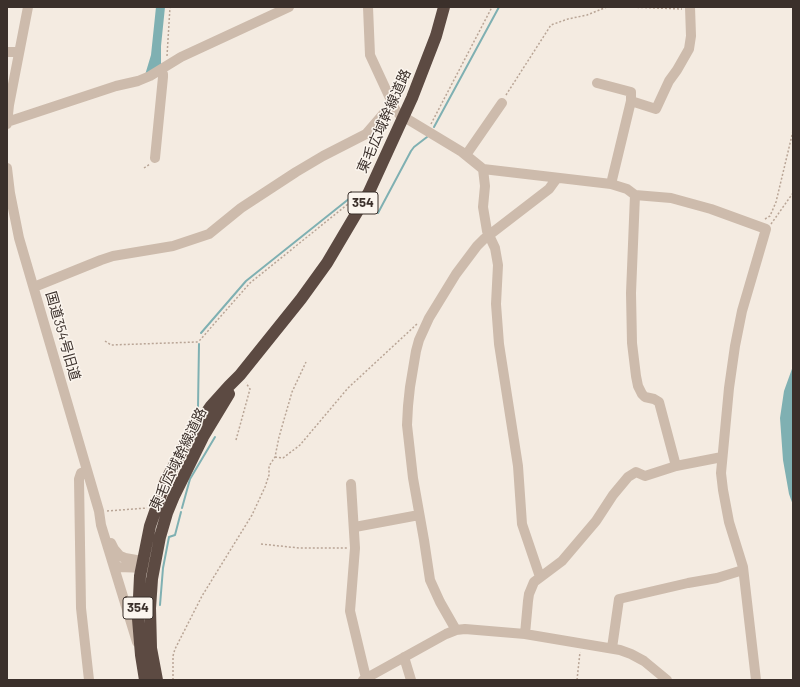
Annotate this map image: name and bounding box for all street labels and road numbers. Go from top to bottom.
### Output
street label: 東毛広域幹線道路 [354,66,414,176]
road number: 354 [348,192,378,214]
street label: 国道354号旧道 [42,289,84,383]
street label: 東毛広域幹線道路 [146,405,210,513]
road number: 354 [123,597,153,619]

